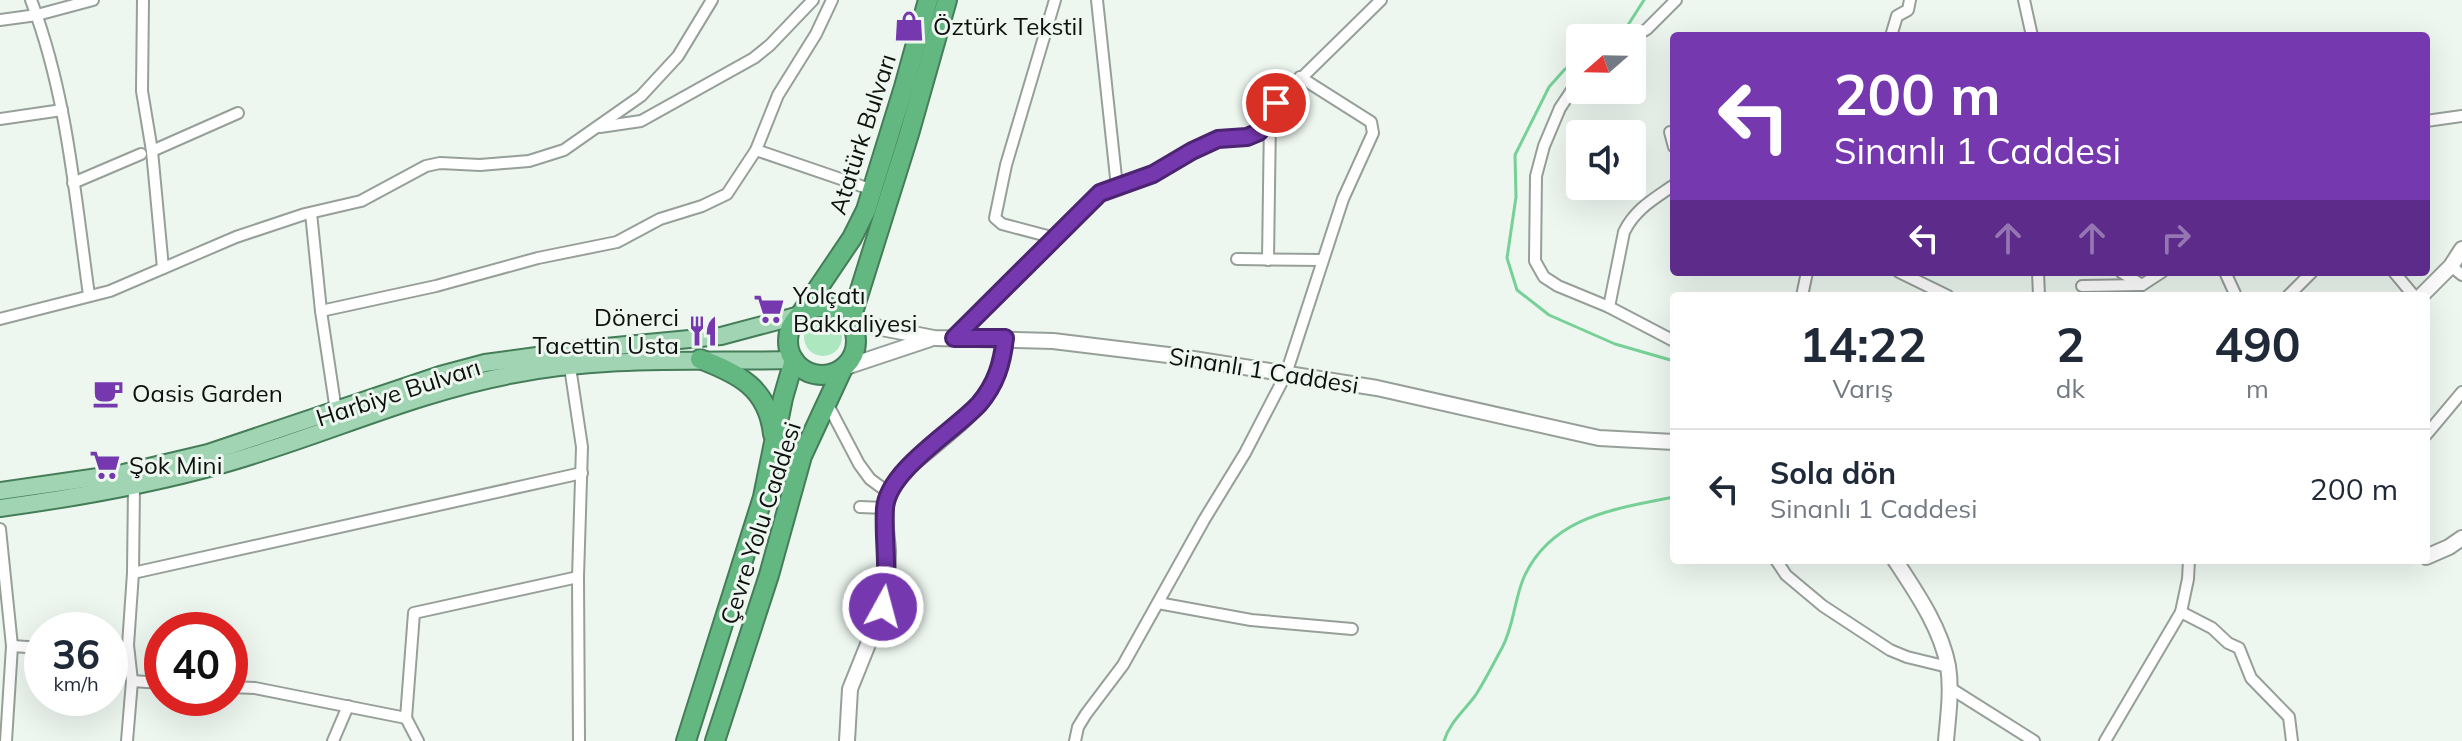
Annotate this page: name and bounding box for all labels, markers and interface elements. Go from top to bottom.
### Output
shop icon: Öztürk Tekstil [892,9,926,43]
place label: Öztürk Tekstil [933,11,1083,41]
north arrow [1566,24,1646,104]
map controls [1566,24,1646,200]
street label: Atatürk Bulvarı [822,50,902,218]
text: 200 m [1834,59,2001,129]
icon: left [1702,64,1806,168]
pin [1242,69,1310,137]
icon: arrive [1254,81,1298,125]
button: sound [1566,120,1646,200]
text: Sinanlı 1 Caddesi [1834,128,2121,173]
icon: left [1902,216,1946,260]
icon: ahead [1986,216,2030,260]
icon: ahead [2070,216,2114,260]
icon: right [2154,216,2198,260]
place label: Yolçatı Bakkaliyesi [792,280,918,338]
supermarket icon: Yolçatı Bakkaliyesi [752,292,786,326]
place label: Dönerci Tacettin Usta [533,302,679,360]
restaurant icon: Dönerci Tacettin Usta [686,314,720,348]
text: 14:22 [1799,314,1926,374]
text: 2 [2056,314,2085,374]
text: 490 [2214,314,2301,374]
street label: Sinanlı 1 Caddesi [1167,340,1361,400]
street label: Harbiye Bulvarı [312,351,484,433]
text: Varış [1833,372,1893,405]
text: dk [2056,372,2085,405]
text: m [2246,372,2269,405]
cafe icon: Oasis Garden [91,376,125,410]
place label: Oasis Garden [132,378,283,408]
street label: Çevre Yolu Caddesi [713,418,807,628]
supermarket icon: Şok Mini [88,448,122,482]
place label: Şok Mini [129,450,222,480]
text: Sola dön [1770,454,1896,492]
icon: left [1702,467,1746,511]
text: 200 m [2310,470,2398,508]
text: Sinanlı 1 Caddesi [1770,492,1977,525]
position arrow [841,565,925,649]
speed limit sign: 40 [144,612,248,716]
text: 36 [52,629,100,679]
text: km/h [53,671,99,696]

